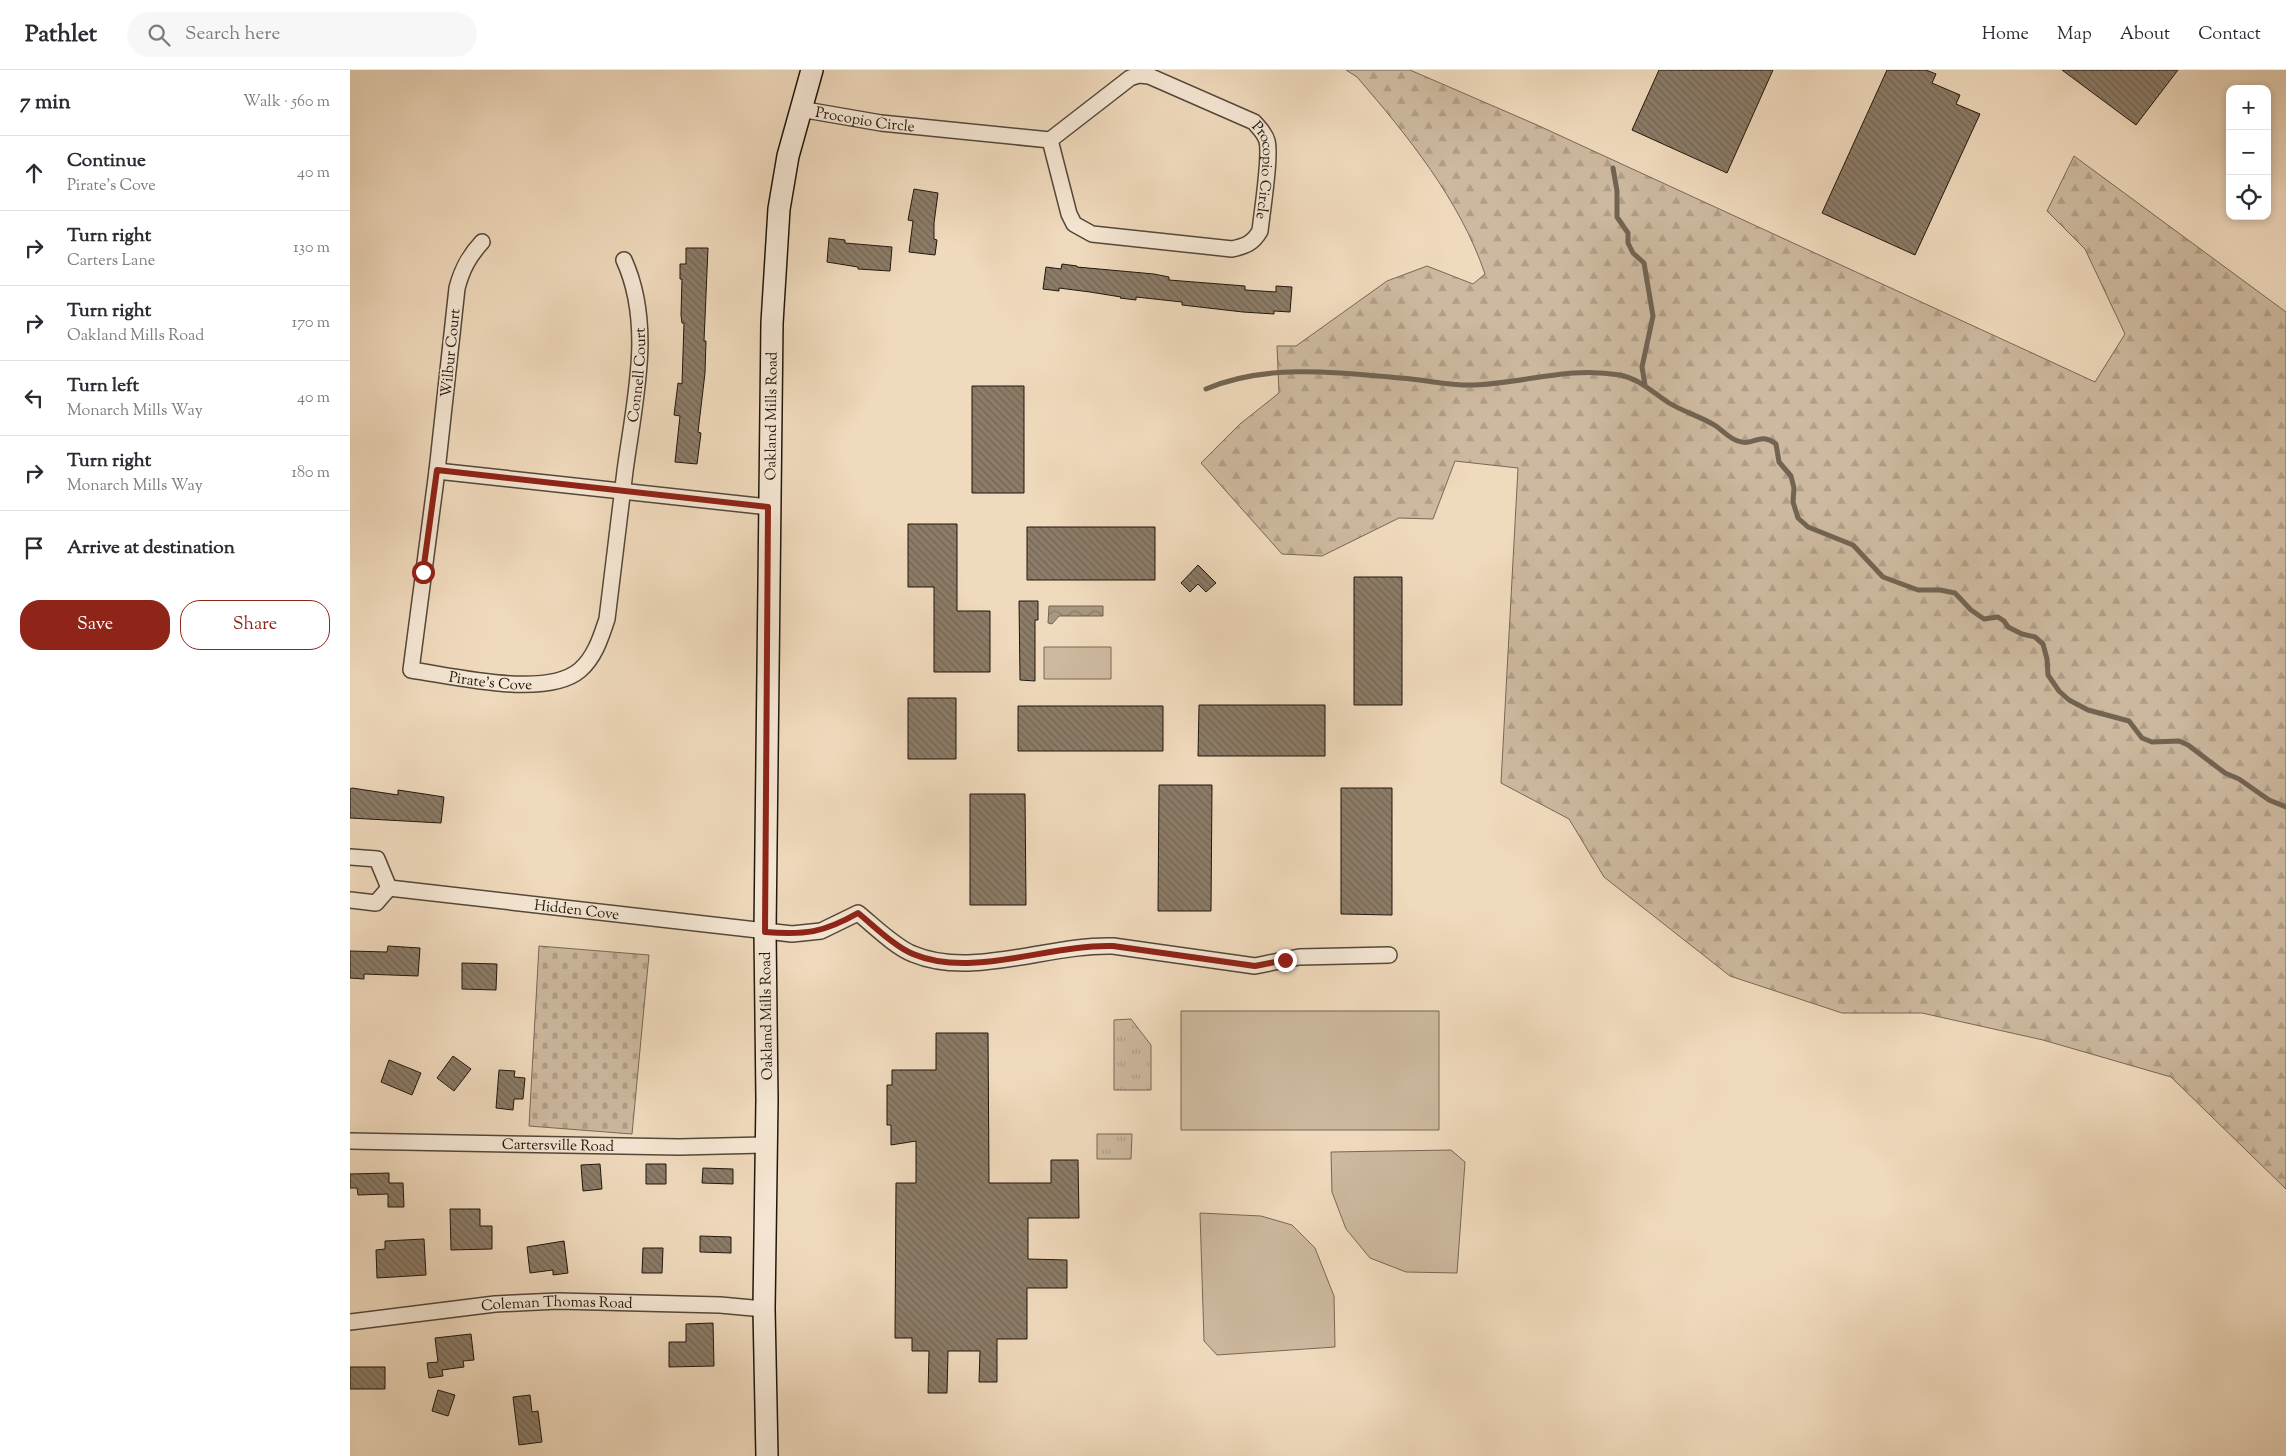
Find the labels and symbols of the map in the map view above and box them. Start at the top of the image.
street label: Procopio Circle [814,103,916,138]
street label: Procopio Circle [1246,117,1277,220]
street label: Wilbur Court [436,308,467,399]
street label: Connell Court [623,327,652,424]
street label: Oakland Mills Road [761,351,784,481]
route start [412,561,435,584]
street label: Pirate's Cove [447,667,532,696]
street label: Hidden Cove [533,896,620,926]
route end [1274,949,1297,972]
street label: Oakland Mills Road [756,951,779,1080]
street label: Cartersville Road [502,1135,615,1158]
street label: Coleman Thomas Road [480,1292,633,1318]

